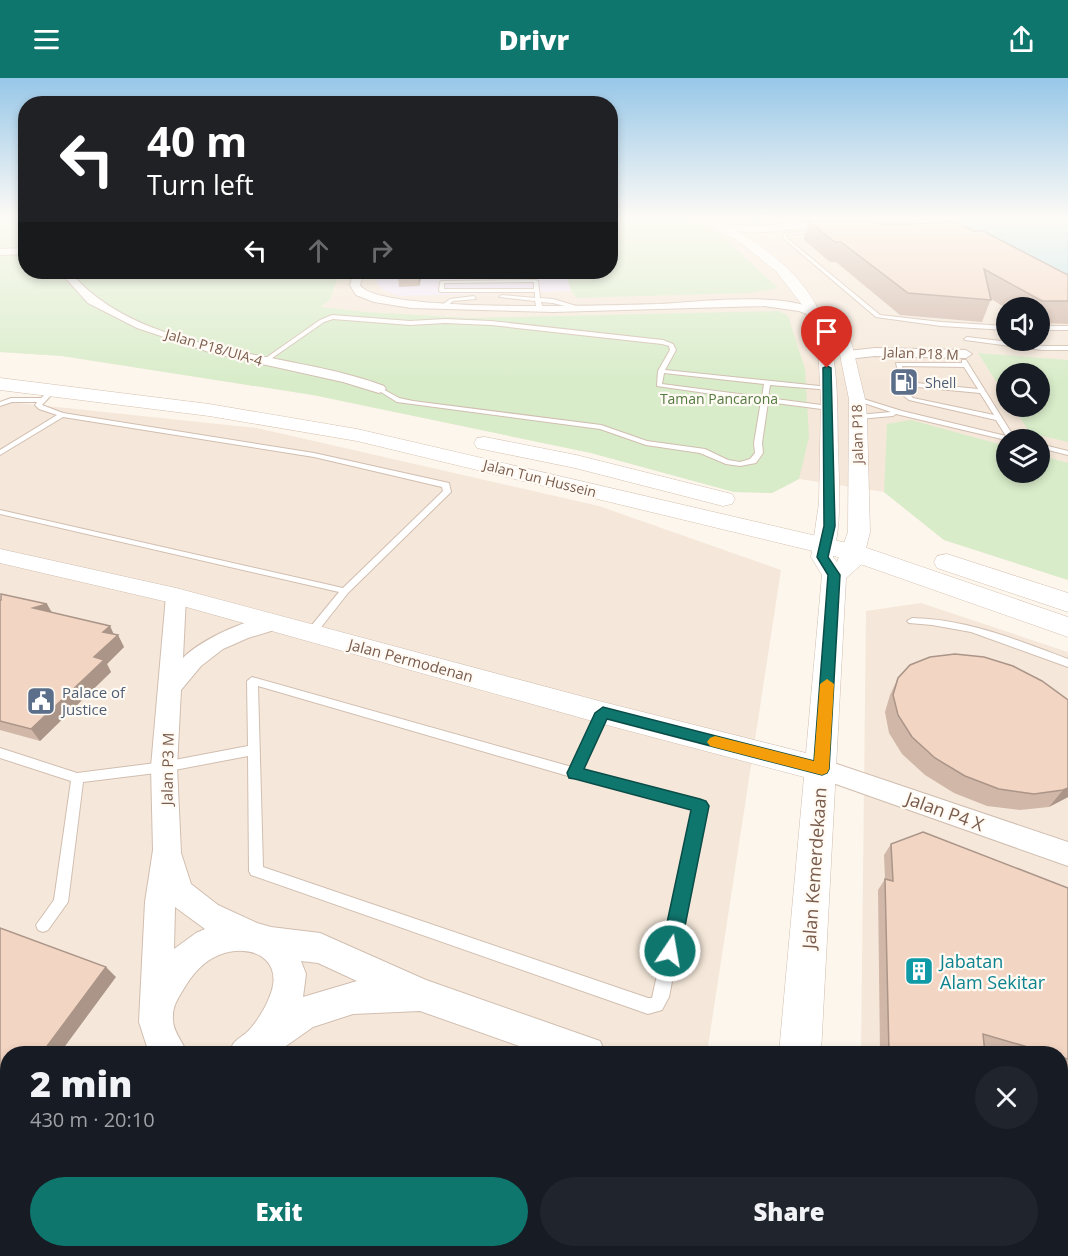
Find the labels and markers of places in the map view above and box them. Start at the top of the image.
pin [801,306,852,368]
fuel station icon: Shell [888,366,920,398]
place label: Shell [925,373,956,392]
place label: Palace of Justice [60,682,126,719]
public building icon: Palace of Justice [25,685,57,717]
place label: Jabatan Alam Sekitar [938,949,1046,994]
building icon: Jabatan Alam Sekitar [903,955,935,987]

